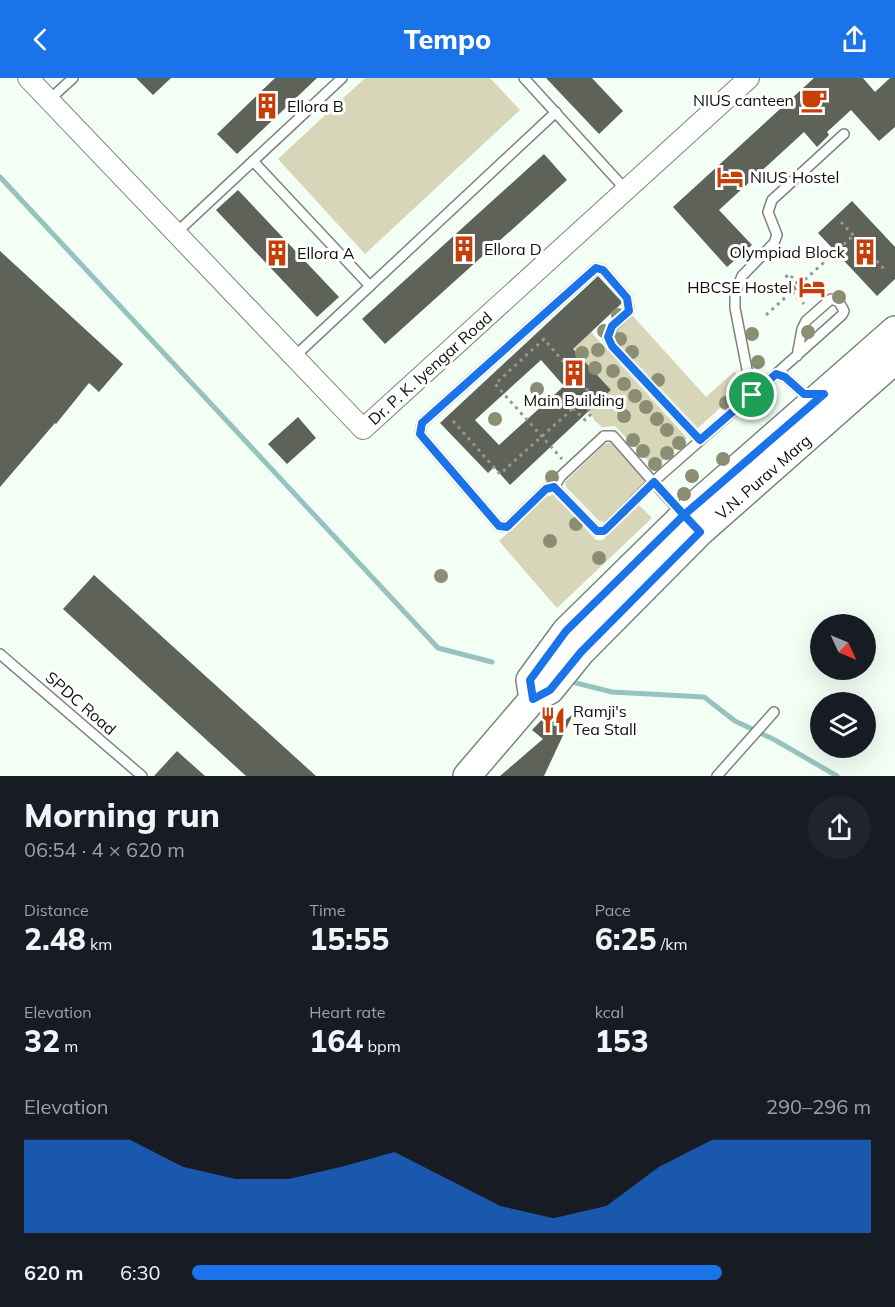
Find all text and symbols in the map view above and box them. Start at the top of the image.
text: Tempo [404,22,491,56]
icon: back [24,23,57,56]
icon: share [838,23,871,56]
cafe icon: NIUS canteen [799,85,829,115]
place label: NIUS canteen [693,90,794,110]
building icon: Ellora B [252,91,282,121]
place label: Ellora B [287,96,344,116]
hotel icon: NIUS Hostel [715,162,745,192]
place label: NIUS Hostel [750,167,839,187]
building icon: Ellora D [449,234,479,264]
building icon: Olympiad Block [850,237,880,267]
building icon: Ellora A [262,238,292,268]
place label: Ellora D [484,239,542,259]
place label: Olympiad Block [730,242,846,262]
place label: Ellora A [297,243,355,263]
hotel icon: HBCSE Hostel [797,272,827,302]
place label: HBCSE Hostel [687,277,792,297]
street label: Dr. P. K. Iyengar Road [364,307,496,429]
building icon: Main Building [559,358,589,388]
pin [726,369,777,420]
icon: arrive [735,378,768,411]
place label: Main Building [524,390,624,410]
street label: V.N. Purav Marg [711,430,815,524]
north arrow [810,614,876,680]
map controls [810,614,876,758]
street label: SPDC Road [42,667,120,739]
button: layers [810,692,876,758]
place label: Ramji's Tea Stall [573,701,637,739]
restaurant icon: Ramji's Tea Stall [538,705,568,735]
text: Morning run [24,794,220,835]
button: share [808,796,871,859]
text: 06:54 · 4 × 620 m [24,837,185,862]
text: Distance [24,900,89,920]
text: Time [309,900,346,920]
text: Pace [595,900,631,920]
text: 2.48 [24,920,86,958]
text: 15:55 [309,920,389,958]
text: 6:25 [595,920,656,958]
text: km [86,934,112,954]
text: /km [656,934,687,954]
text: Elevation [24,1002,92,1022]
text: Heart rate [309,1002,385,1022]
text: kcal [595,1002,624,1022]
text: 32 [24,1022,60,1060]
text: 164 [309,1022,363,1060]
text: 153 [595,1022,649,1060]
text: m [60,1036,78,1056]
text: bpm [363,1036,401,1056]
text: Elevation [24,1094,109,1119]
text: 290–296 m [766,1094,871,1119]
text: 620 m [24,1260,83,1285]
text: 6:30 [120,1260,161,1285]

